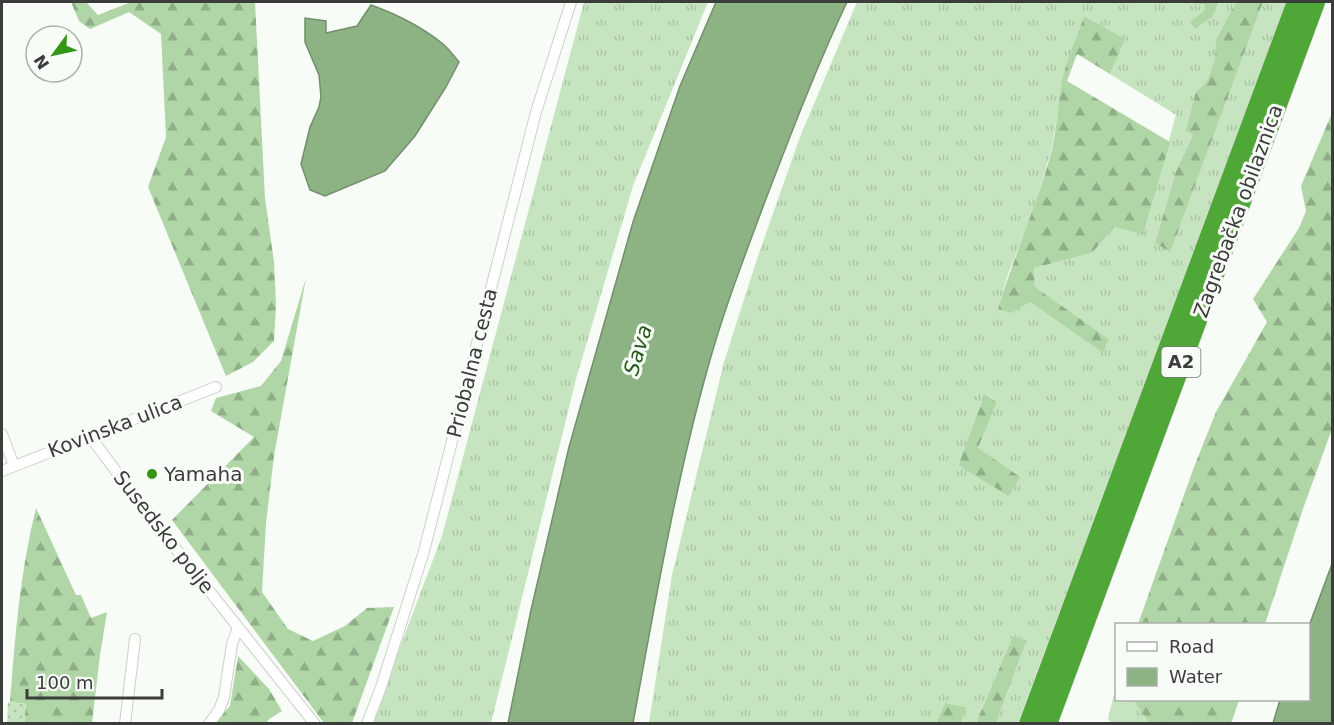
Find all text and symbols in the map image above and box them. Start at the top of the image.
north arrow [24,24,84,84]
text: N [30,51,53,73]
street label: Zagrebačka obilaznica [1188,101,1288,321]
street label: Priobalna cesta [442,286,502,440]
water label: Sava [619,322,657,378]
road number: A2 [1162,347,1200,377]
street label: Kovinska ulica [45,389,185,463]
place label: Yamaha [163,462,242,486]
street label: Susedsko polje [109,466,219,598]
marker: Yamaha [145,467,159,481]
legend [1115,623,1310,701]
text: Road [1169,636,1214,657]
scale bar [27,662,162,700]
text: Water [1169,666,1223,687]
text: 100 m [36,672,94,693]

